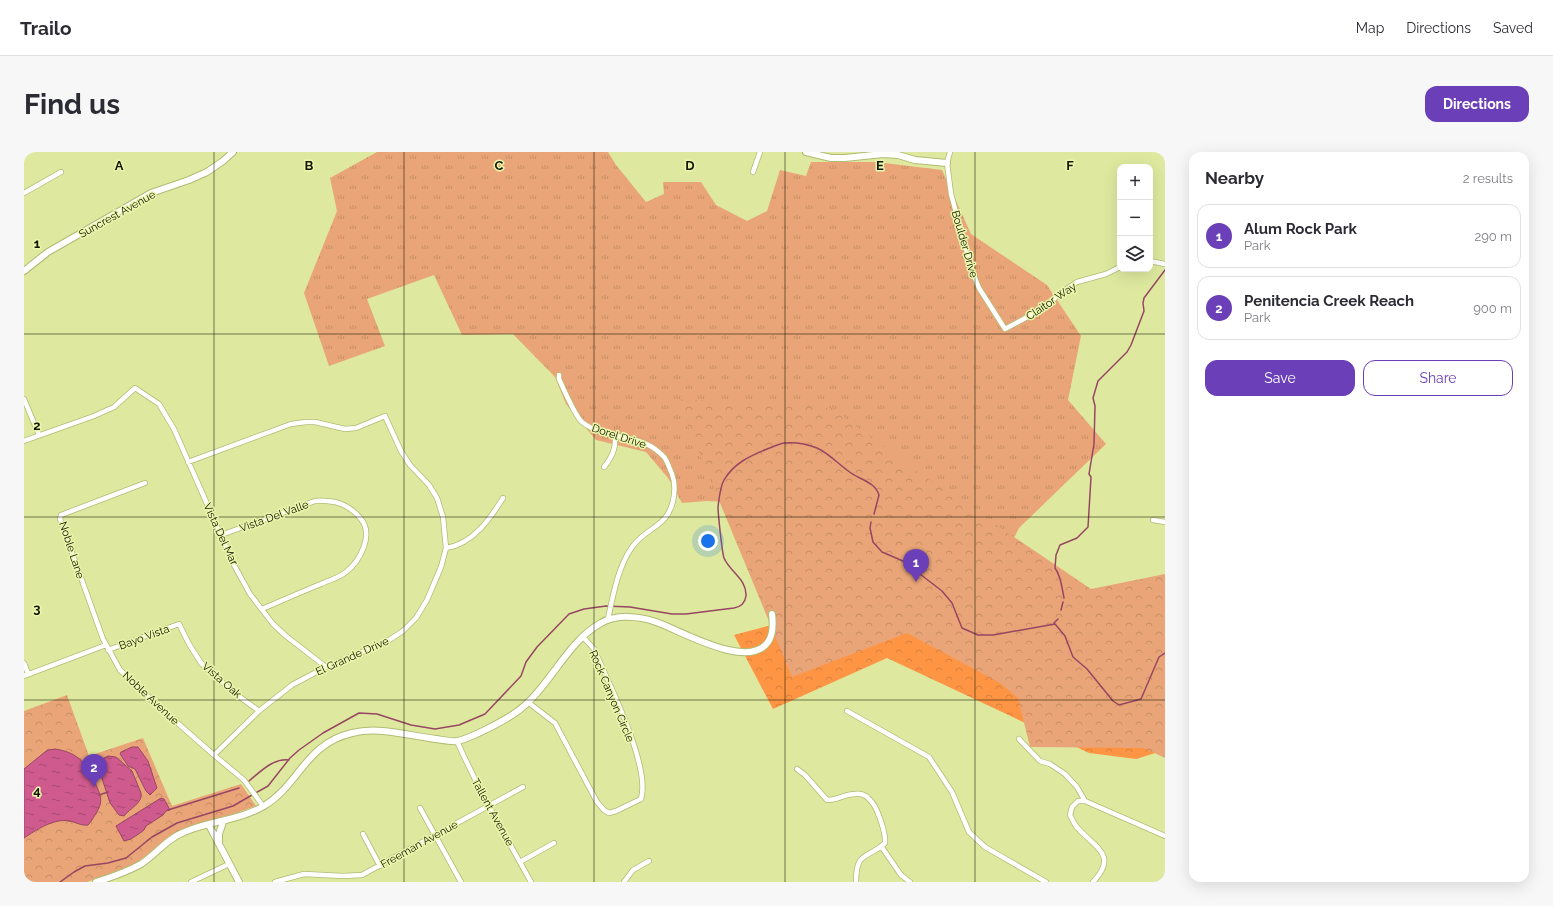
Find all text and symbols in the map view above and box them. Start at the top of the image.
text: Trailo [20,17,71,39]
text: Map [1356,20,1384,36]
text: Directions [1406,20,1471,36]
text: Saved [1493,20,1533,36]
button: Directions [1425,86,1529,122]
text: Find us [24,88,120,121]
text: A [115,158,124,173]
text: B [305,158,314,173]
text: C [495,158,504,173]
text: D [685,158,695,173]
text: E [876,158,884,173]
text: F [1066,158,1074,173]
map controls [1117,164,1153,272]
button: + [1117,164,1153,200]
text: Nearby [1205,168,1264,188]
text: 2 results [1463,171,1513,186]
street label: Suncrest Avenue [77,188,158,241]
button: − [1117,200,1153,236]
street label: Boulder Drive [949,209,980,280]
text: Alum Rock Park [1244,220,1357,238]
text: 1 [1216,229,1222,244]
text: 290 m [1474,229,1512,244]
text: 1 [34,236,41,251]
button: layers [1117,236,1153,272]
text: Park [1244,238,1271,253]
street label: Claitor Way [1024,280,1079,323]
text: Penitencia Creek Reach [1244,292,1414,310]
text: 2 [1215,301,1223,316]
text: 900 m [1473,301,1512,316]
text: Park [1244,310,1271,325]
button: Save [1205,360,1355,396]
button: Share [1363,360,1513,396]
text: 2 [33,418,41,433]
street label: Dorel Drive [590,422,648,452]
street label: Vista Del Valle [238,498,311,535]
street label: Vista Del Mar [201,501,241,567]
street label: Noble Lane [56,520,87,581]
your location [698,531,718,551]
pin: 1 [903,549,929,582]
text: 3 [33,601,41,616]
street label: Bayo Vista [117,622,171,653]
street label: El Grande Drive [314,634,391,678]
street label: Rock Canyon Circle [586,648,637,745]
street label: Vista Oak [199,660,244,701]
street label: Noble Avenue [120,669,182,728]
pin: 2 [81,754,107,787]
street label: Tallent Avenue [469,776,517,849]
text: 4 [33,783,41,798]
street label: Freeman Avenue [378,818,461,871]

